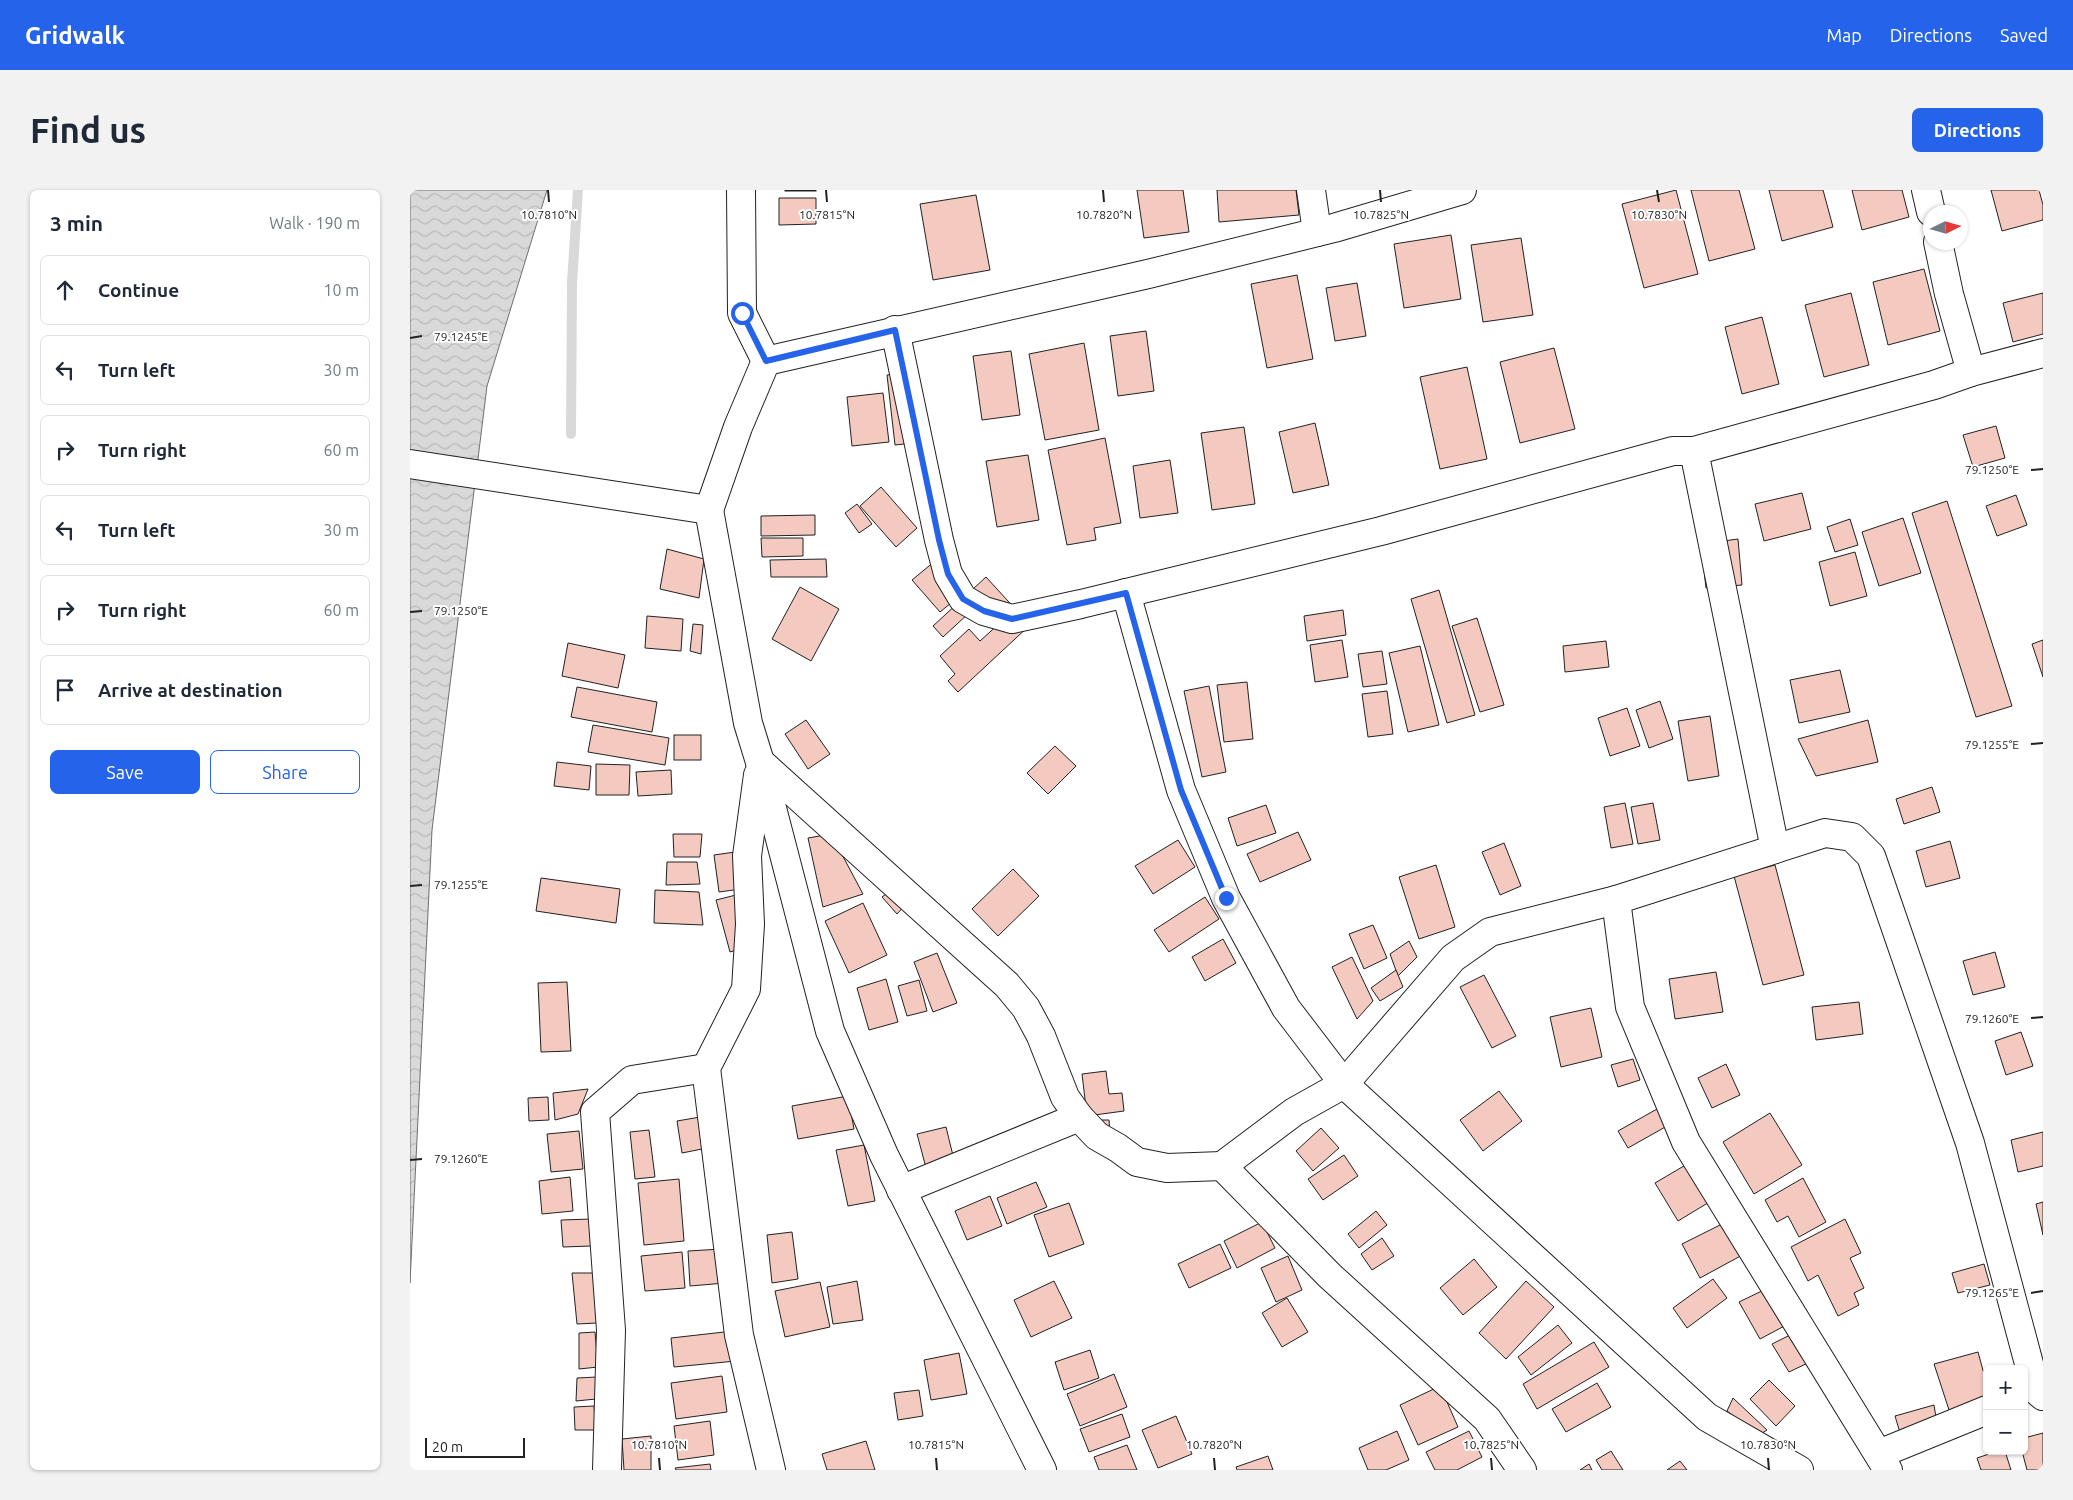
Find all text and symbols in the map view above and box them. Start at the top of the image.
text: Gridwalk [25,22,125,49]
text: Map [1826,25,1862,45]
text: Directions [1890,25,1972,45]
text: Saved [2000,25,2048,45]
button: Directions [1912,108,2043,152]
text: Find us [30,110,146,150]
north arrow [1923,205,1968,250]
text: 10.7810°N [521,208,577,221]
text: 10.7815°N [799,208,855,221]
text: 10.7820°N [1076,208,1132,221]
text: 10.7825°N [1353,208,1409,221]
text: 10.7830°N [1631,208,1687,221]
text: 3 min [50,211,103,235]
text: Walk · 190 m [269,214,360,232]
icon: ahead [51,276,79,304]
text: Continue [98,279,179,301]
text: 10 m [323,281,359,299]
route start [731,302,754,325]
text: 79.1245°E [434,330,488,343]
icon: left [51,356,79,384]
text: Turn left [98,359,176,381]
text: 30 m [323,361,359,379]
icon: right [51,436,79,464]
text: Turn right [98,439,186,461]
text: 60 m [323,441,359,459]
text: 79.1250°E [1965,463,2019,476]
icon: left [51,516,79,544]
text: Turn left [98,519,176,541]
text: 30 m [323,521,359,539]
icon: right [51,596,79,624]
text: Turn right [98,599,186,621]
text: 60 m [323,601,359,619]
text: 79.1250°E [434,604,488,617]
icon: arrive [51,676,79,704]
text: Arrive at destination [98,679,283,701]
text: 79.1255°E [1965,738,2019,751]
button: Save [50,750,200,794]
button: Share [210,750,360,794]
text: 79.1255°E [434,878,488,891]
route end [1215,887,1238,910]
text: 79.1260°E [1965,1012,2019,1025]
text: 79.1260°E [434,1152,488,1165]
text: 79.1265°E [1965,1286,2019,1299]
map controls [1983,1365,2028,1455]
button: + [1983,1365,2028,1410]
button: − [1983,1410,2028,1455]
scale bar [425,1435,525,1458]
text: 10.7810°N [631,1438,687,1451]
text: 10.7815°N [908,1438,964,1451]
text: 10.7820°N [1186,1438,1242,1451]
text: 10.7825°N [1463,1438,1519,1451]
text: 10.7830°N [1740,1438,1796,1451]
text: 20 m [432,1439,463,1455]

